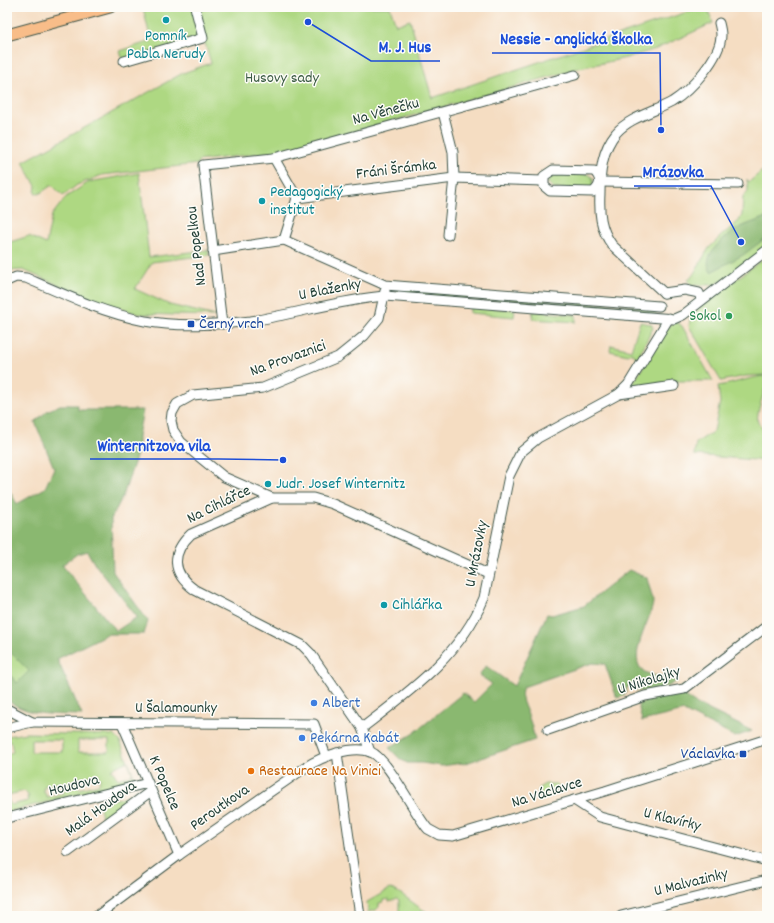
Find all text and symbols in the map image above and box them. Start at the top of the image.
marker: Pomník Pabla Nerudy [161,15,171,25]
callout: Nessie - anglická školka [492,24,660,53]
place label: Pomník Pabla Nerudy [127,25,206,66]
text: Nessie - anglická školka [500,29,653,53]
callout: M. J. Hus [371,32,440,61]
text: M. J. Hus [379,37,431,61]
park label: Husovy sady [245,67,320,90]
street label: Na Věnečku [350,92,422,132]
street label: Fráni Šrámka [355,154,438,186]
callout: Mrázovka [634,157,711,186]
text: Mrázovka [643,162,704,186]
place label: Pedagogický institut [270,181,343,222]
marker: Pedagogický institut [257,196,267,206]
street label: Nad Popelkou [181,205,213,287]
street label: U Blaženky [297,273,364,307]
place label: Sokol [689,305,721,328]
marker: Sokol [724,311,734,321]
place label: Černý vrch [199,313,264,336]
marker: Černý vrch [186,319,196,329]
street label: Na Provaznici [247,335,329,383]
callout: Winternitzova vila [90,430,219,459]
text: Winternitzova vila [97,436,212,460]
place label: Judr. Josef Winternitz [276,473,405,496]
marker: Judr. Josef Winternitz [263,479,273,489]
street label: Na Cihlářce [183,480,255,530]
street label: U Mrázovky [459,518,495,589]
place label: Cihlářka [392,594,442,617]
marker: Cihlářka [379,600,389,610]
street label: U Nikolajky [615,660,684,701]
place label: Albert [322,692,360,715]
street label: U Šalamounky [135,697,218,720]
marker: Albert [309,698,319,708]
place label: Pekárna Kabát [310,727,399,750]
marker: Pekárna Kabát [297,733,307,743]
place label: Václavka [681,743,735,766]
marker: Václavka [738,749,748,759]
street label: K Popelce [142,752,186,814]
place label: Restaurace Na Vinici [259,760,381,783]
marker: Restaurace Na Vinici [246,766,256,776]
street label: Houdova [46,769,102,803]
street label: Na Václavce [509,771,585,815]
street label: Malá Houdova [61,775,142,843]
street label: Peroutkova [186,779,255,837]
street label: U Klavírky [641,802,704,838]
street label: U Malvazinky [651,863,731,903]

